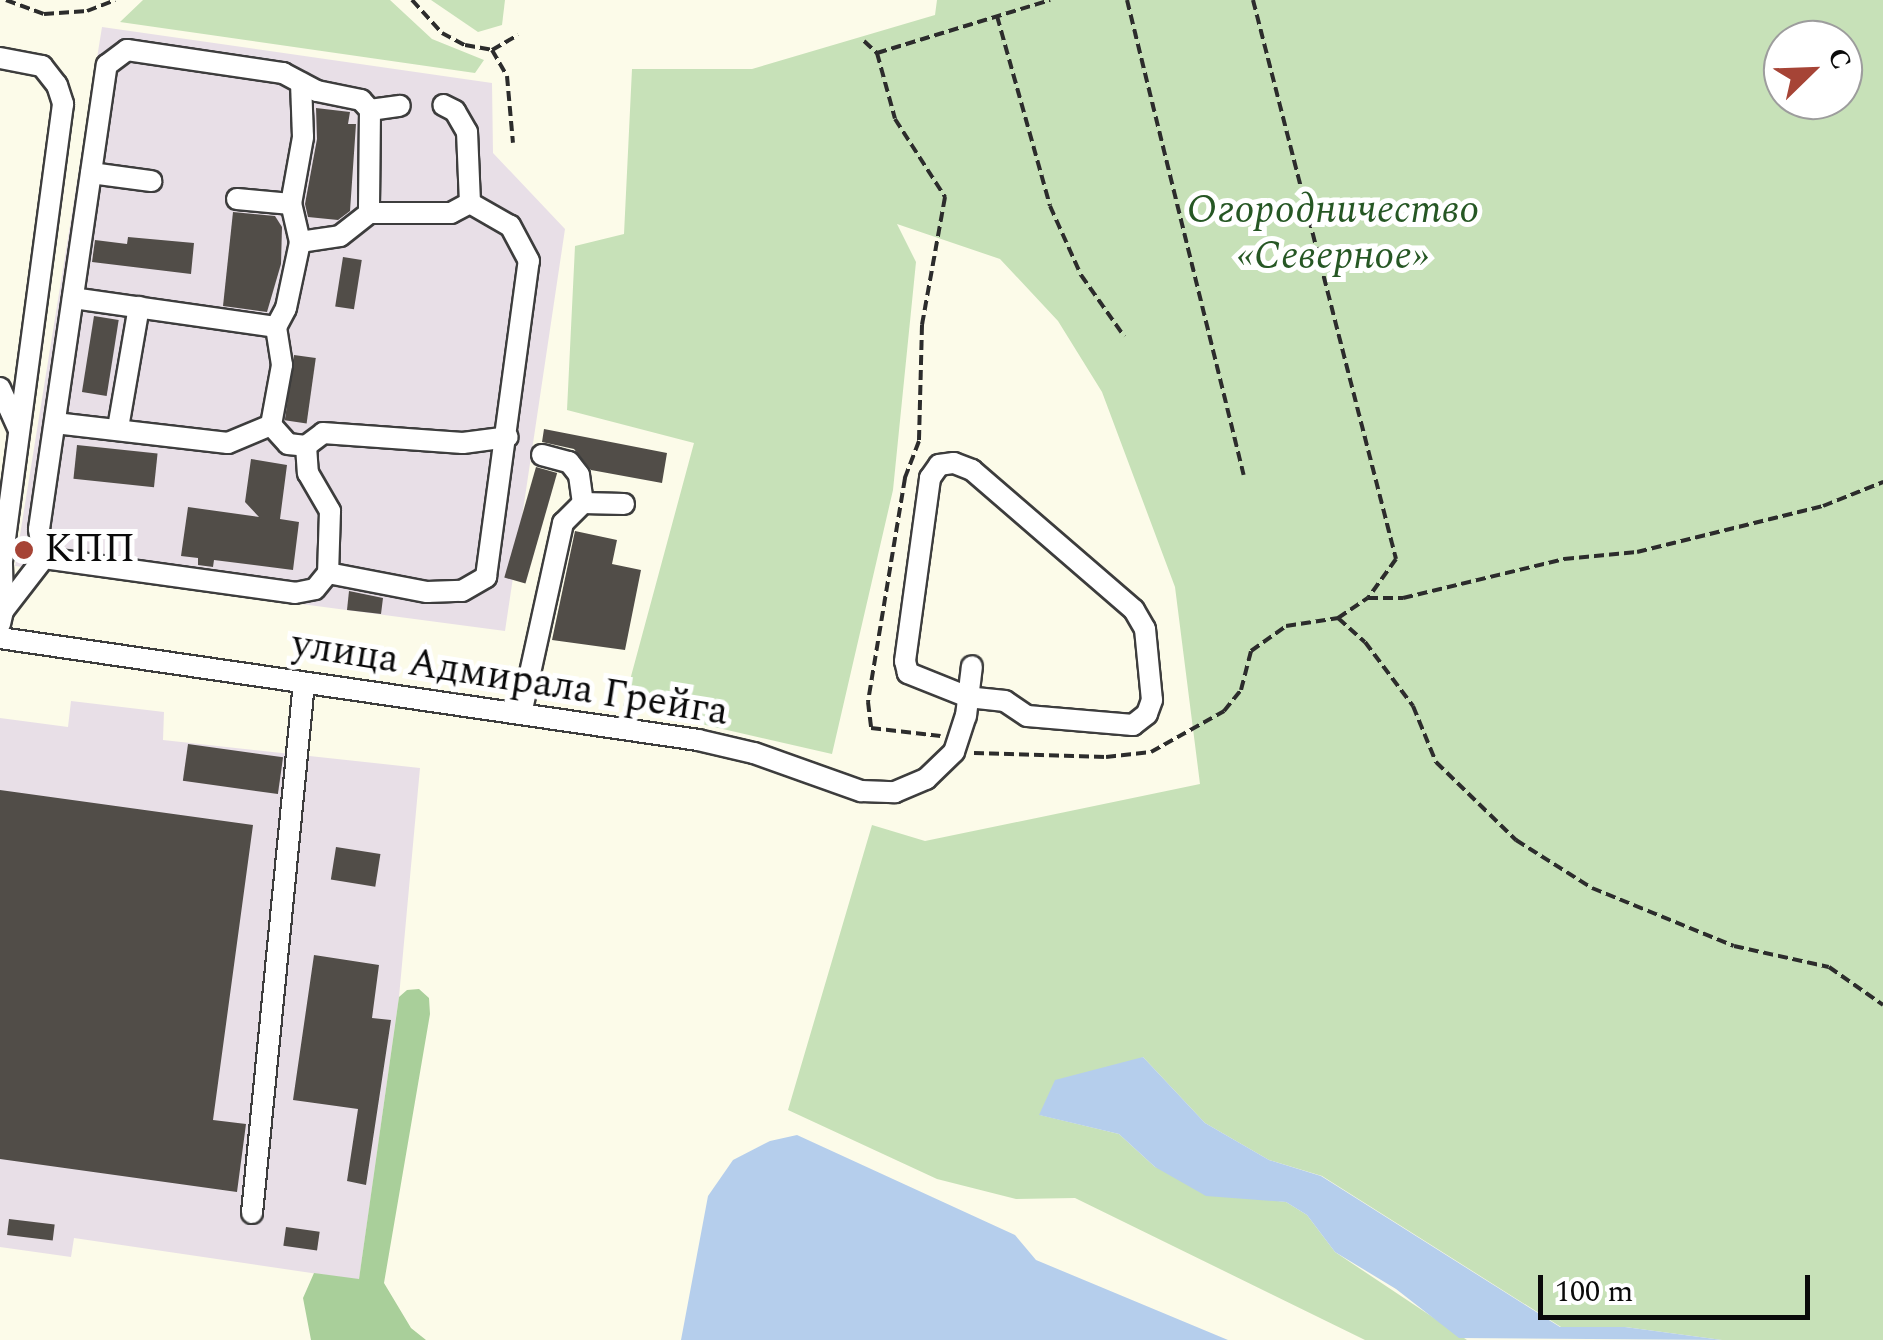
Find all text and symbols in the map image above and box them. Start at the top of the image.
north arrow [1763,20,1863,120]
text: С [1816,41,1863,76]
park label: Огородничество «Северное» [1187,187,1479,281]
place label: КПП [44,526,135,574]
marker: КПП [13,539,35,561]
street label: улица Адмирала Грейга [288,621,732,737]
scale bar [1543,1255,1816,1317]
text: 100 m [1555,1269,1633,1315]

